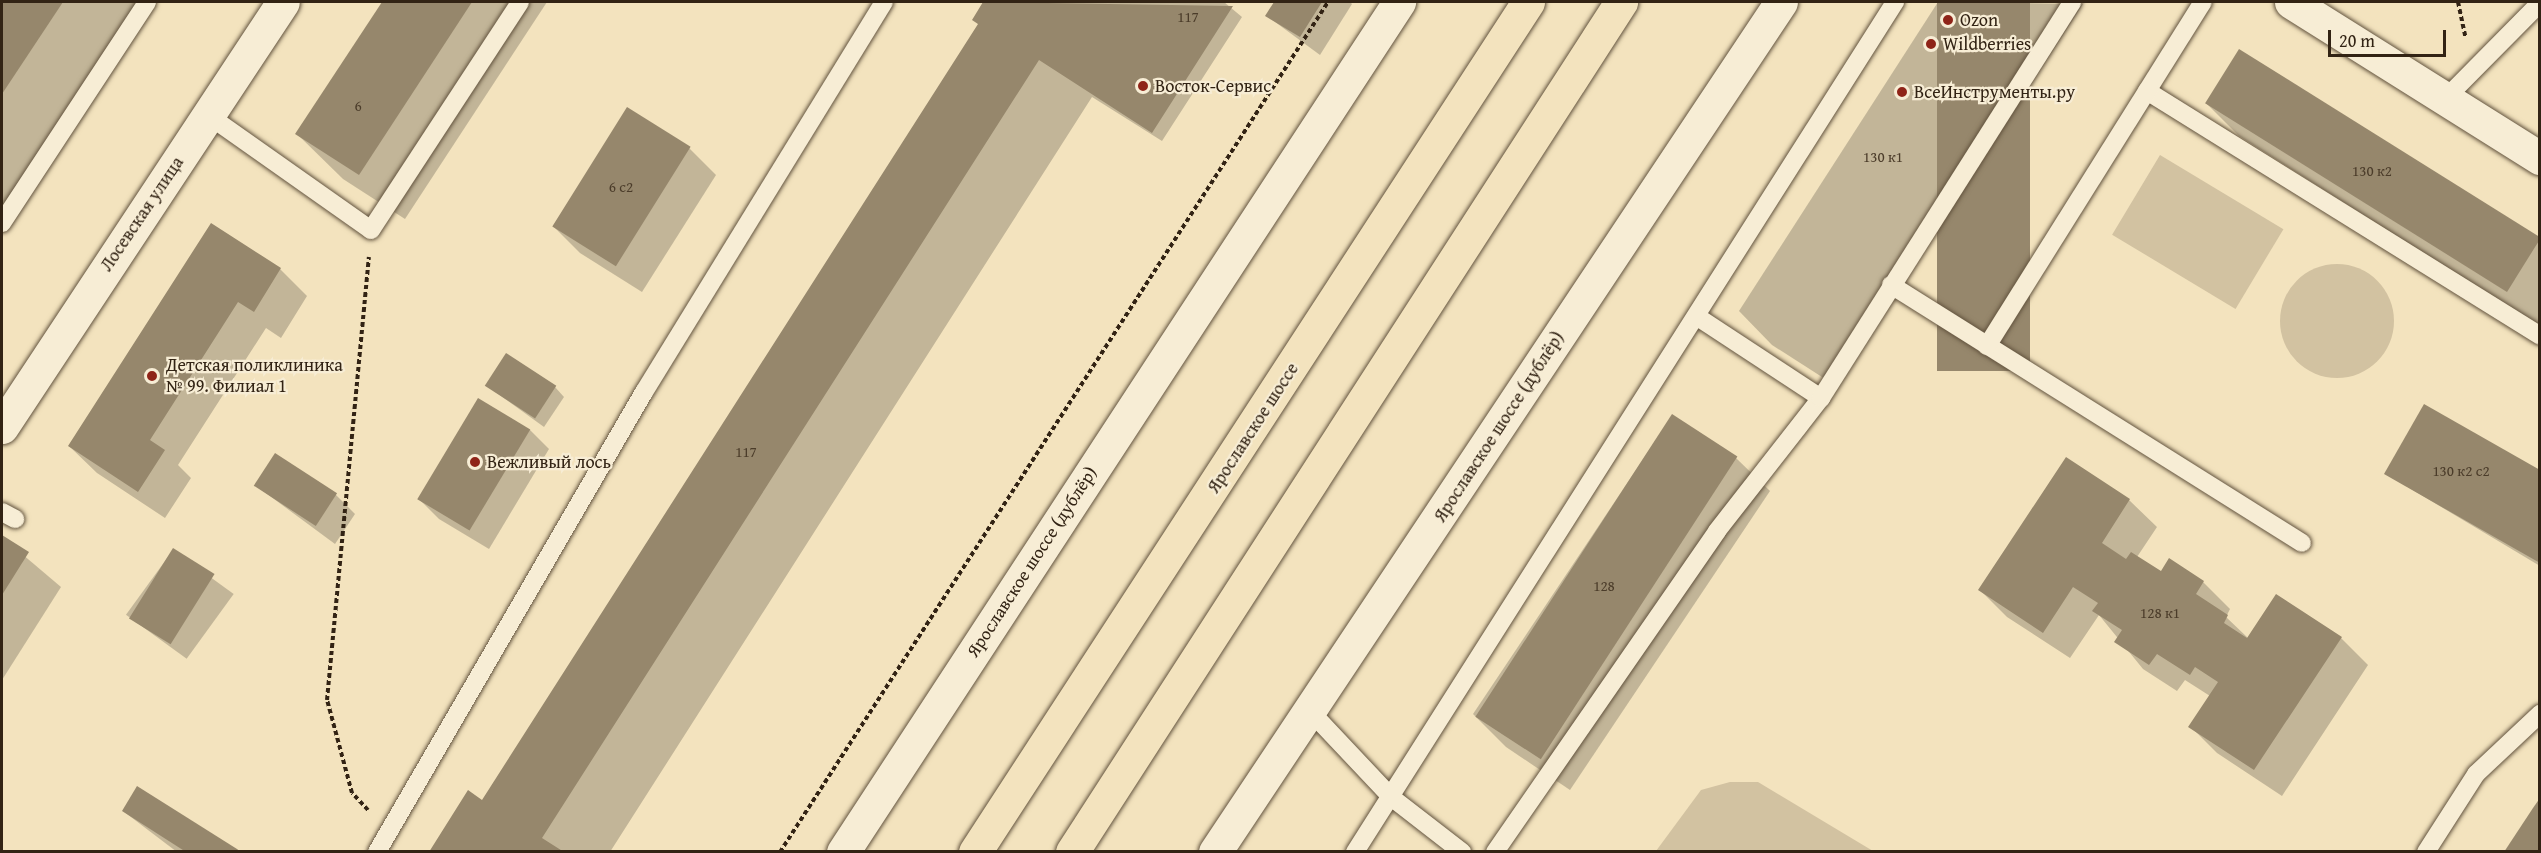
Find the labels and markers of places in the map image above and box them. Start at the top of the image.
place label: Ozon [1960,9,1998,31]
marker: Ozon [1941,13,1955,27]
place label: Wildberries [1943,33,2031,55]
marker: Wildberries [1924,37,1938,51]
place label: Восток-Сервис [1155,75,1271,97]
marker: Восток-Сервис [1136,79,1150,93]
place label: ВсеИнструменты.ру [1914,81,2075,103]
marker: ВсеИнструменты.ру [1895,85,1909,99]
place label: Детская поликлиника № 99. Филиал 1 [166,355,343,398]
marker: Детская поликлиника № 99. Филиал 1 [143,367,161,385]
place label: Вежливый лось [487,451,611,473]
marker: Вежливый лось [468,455,482,469]

